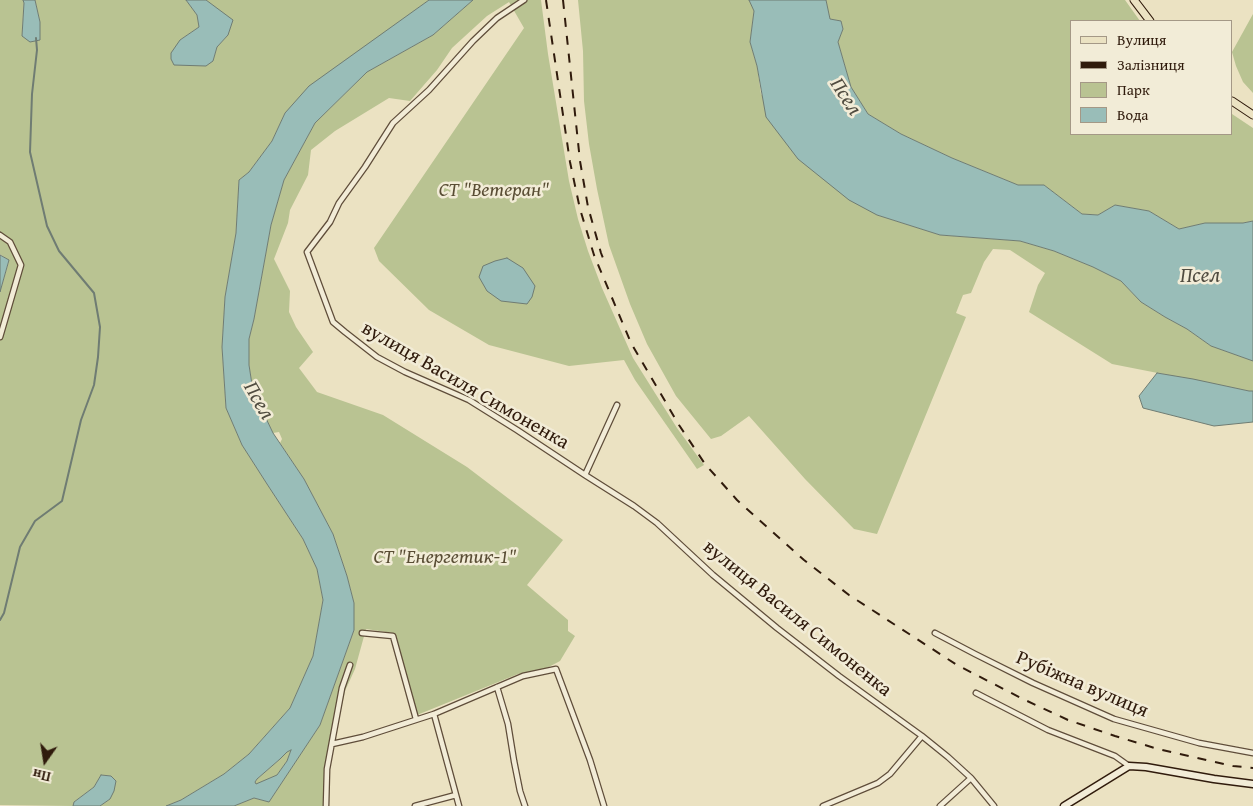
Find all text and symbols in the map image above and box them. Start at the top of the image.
legend [1070,20,1233,135]
text: Вулиця [1117,29,1166,50]
text: Залізниця [1117,54,1185,75]
water label: Псел [824,73,866,121]
text: Парк [1117,79,1150,100]
text: Вода [1117,104,1148,125]
park label: СТ "Ветеран" [439,179,549,203]
water label: Псел [1180,264,1220,290]
street label: вулиця Василя Симоненка [357,317,573,455]
water label: Псел [237,377,279,425]
street label: вулиця Василя Симоненка [698,535,896,703]
park label: СТ "Енергетик-1" [374,546,516,570]
street label: Рубіжна вулиця [1012,646,1152,724]
north arrow [20,736,70,786]
text: Пн [31,764,53,787]

